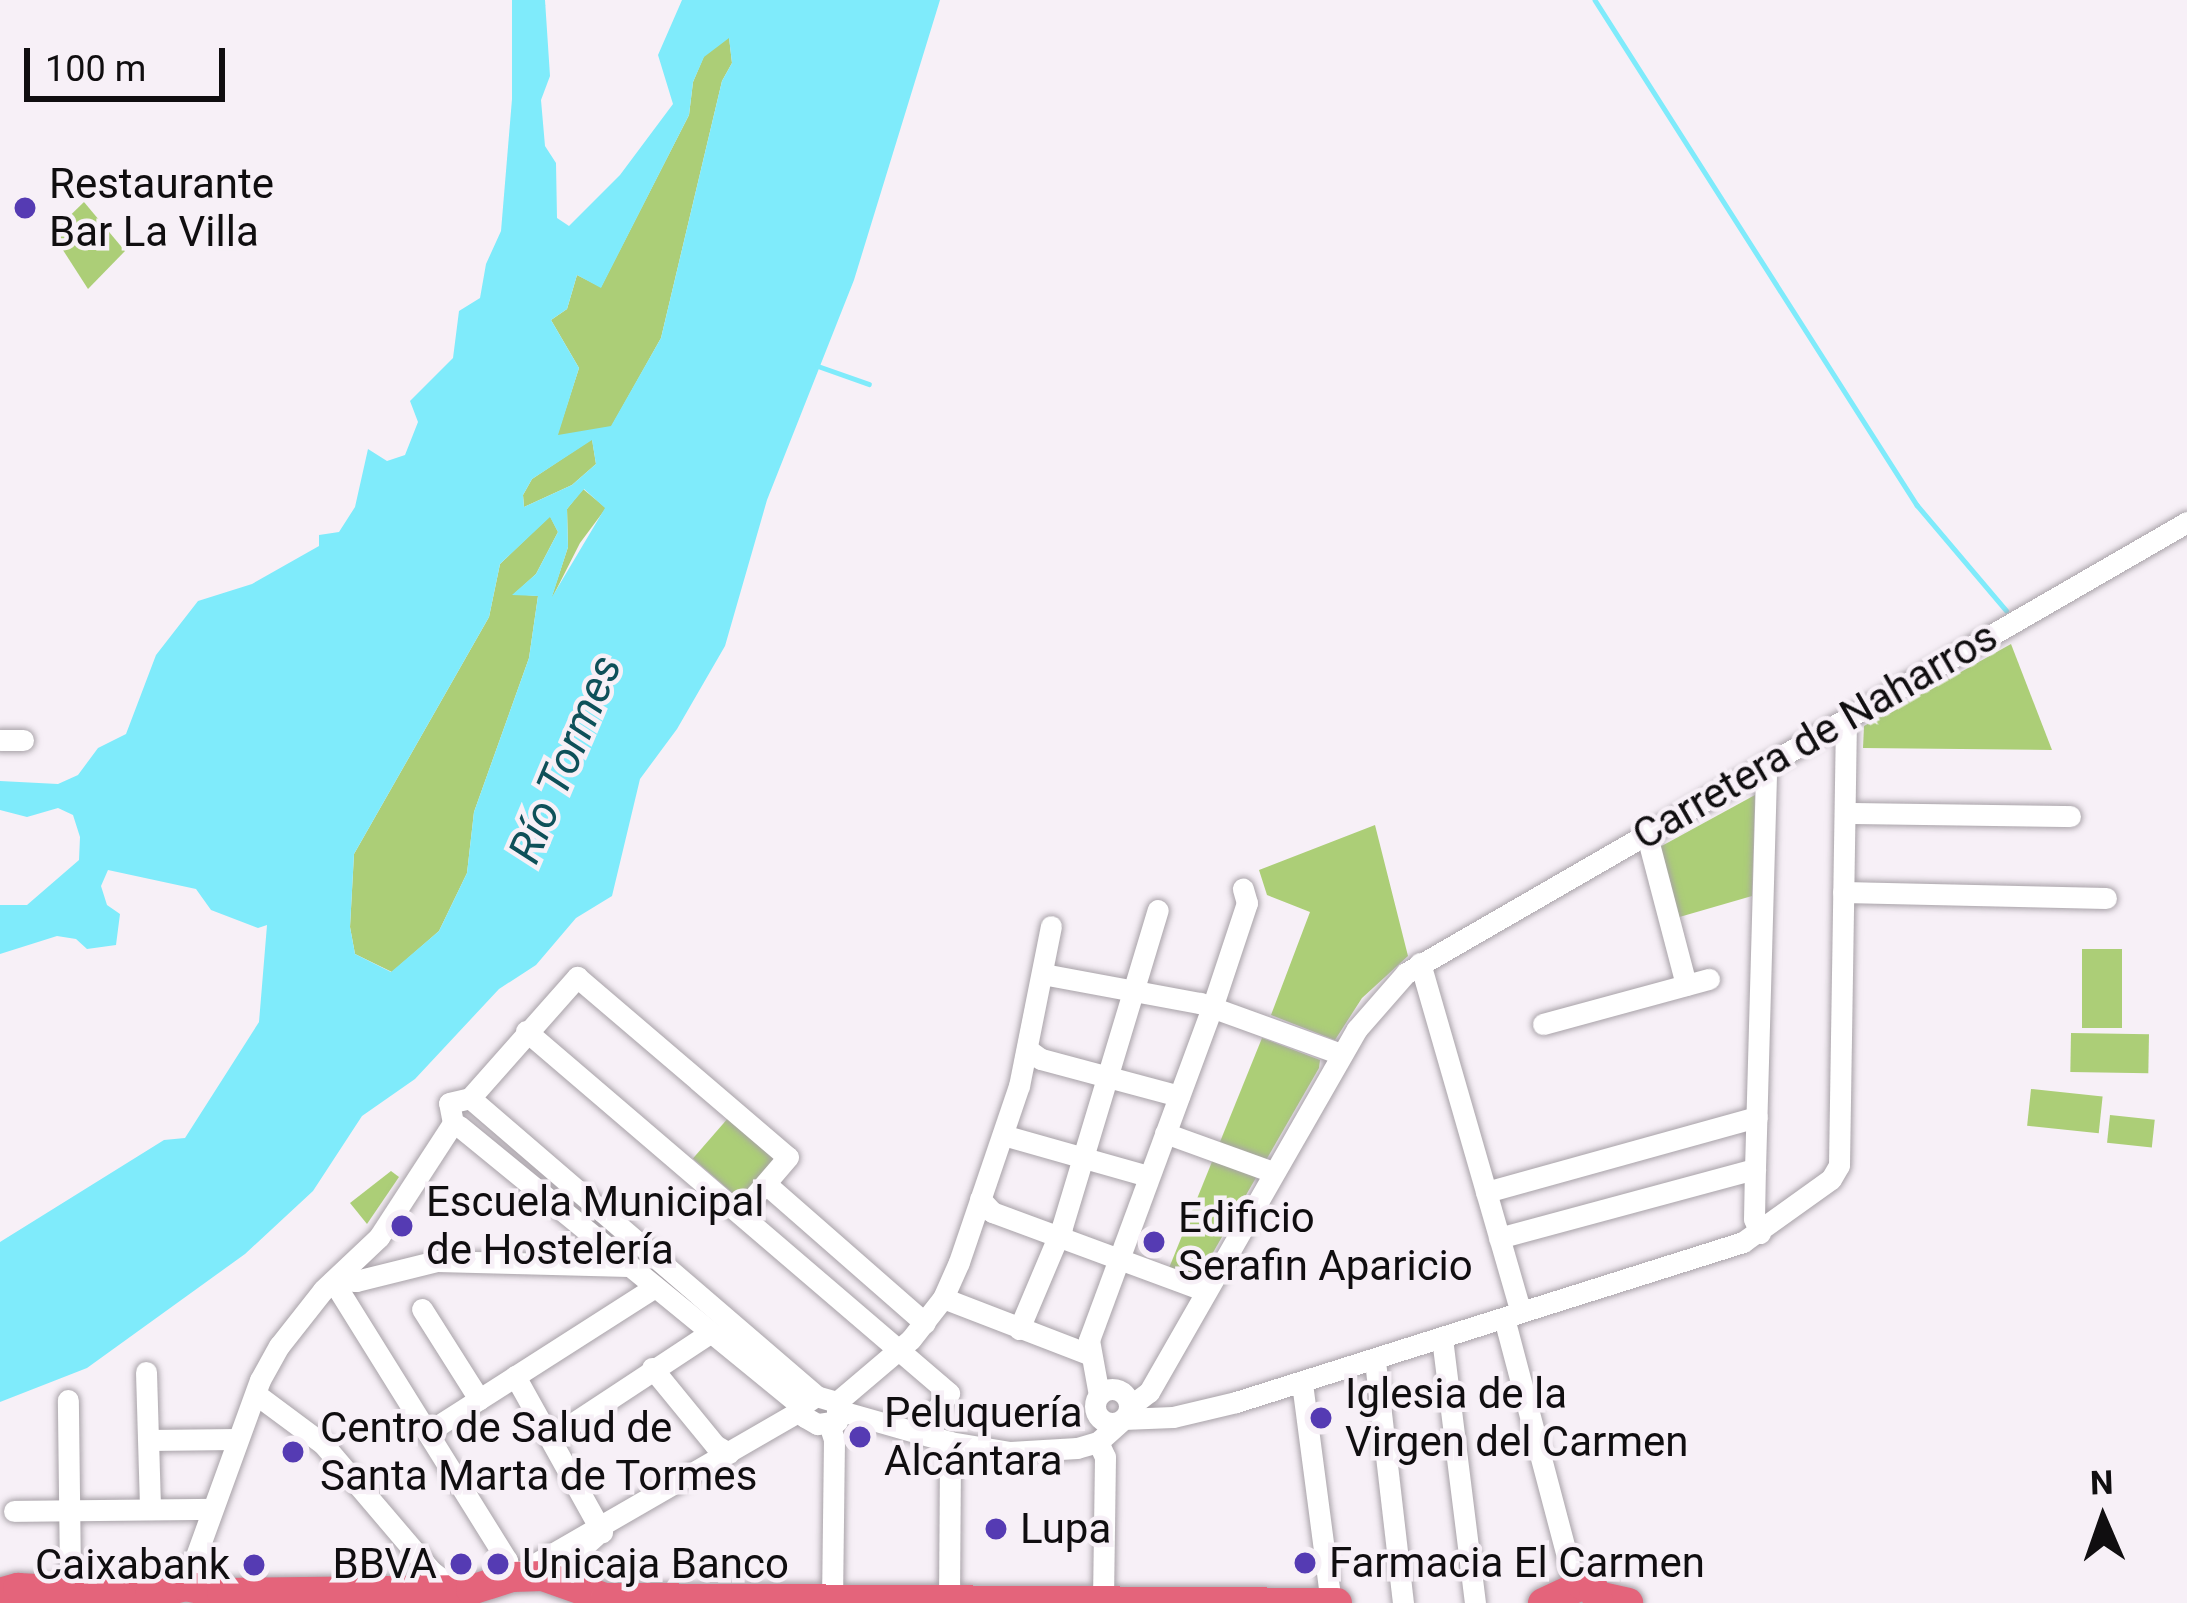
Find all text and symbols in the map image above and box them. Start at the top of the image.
scale bar [30,24,231,98]
text: 100 m [45,48,146,90]
place label: Restaurante Bar La Villa [49,159,274,258]
marker: Restaurante Bar La Villa [12,195,38,221]
street label: Carretera de Naharros [1624,611,2006,861]
water label: Río Tormes [497,647,633,871]
place label: Escuela Municipal de Hostelería [426,1177,765,1276]
place label: Edificio Serafin Aparicio [1178,1193,1473,1292]
marker: Escuela Municipal de Hostelería [389,1213,415,1239]
marker: Edificio Serafin Aparicio [1141,1229,1167,1255]
place label: Iglesia de la Virgen del Carmen [1345,1369,1689,1468]
place label: Peluquería Alcántara [884,1388,1083,1486]
place label: Centro de Salud de Santa Marta de Tormes [320,1403,758,1502]
marker: Iglesia de la Virgen del Carmen [1308,1405,1334,1431]
marker: Peluquería Alcántara [847,1424,873,1450]
marker: Centro de Salud de Santa Marta de Tormes [277,1436,309,1468]
north arrow [2043,1459,2163,1579]
text: N [2089,1463,2114,1502]
place label: Lupa [1020,1504,1111,1554]
marker: Lupa [983,1516,1009,1542]
place label: Farmacia El Carmen [1329,1538,1705,1588]
place label: BBVA [333,1539,437,1589]
place label: Unicaja Banco [522,1539,789,1589]
place label: Caixabank [35,1540,230,1590]
marker: Farmacia El Carmen [1292,1550,1318,1576]
marker: BBVA [448,1551,474,1577]
marker: Unicaja Banco [485,1551,511,1577]
marker: Caixabank [241,1552,267,1578]

